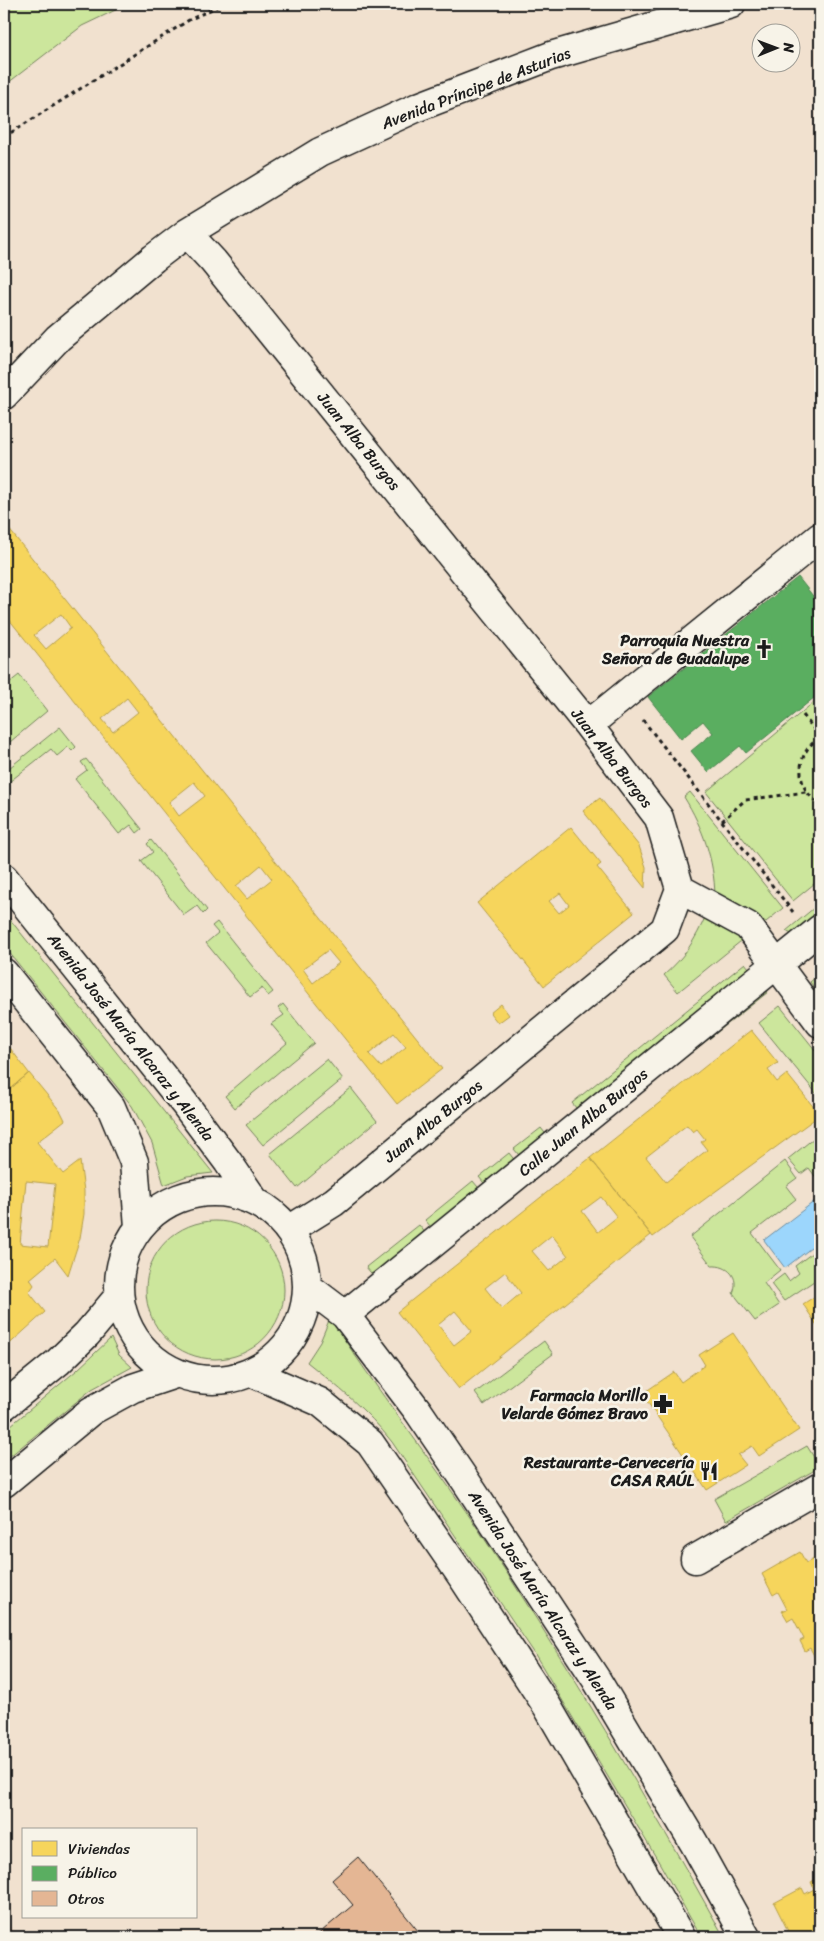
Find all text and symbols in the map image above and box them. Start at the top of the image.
north arrow [752,22,802,72]
street label: Avenida Príncipe de Asturias [376,38,575,138]
text: N [776,42,801,53]
street label: Juan Alba Burgos [309,384,409,497]
place label: Parroquia Nuestra Señora de Guadalupe [601,626,750,673]
church icon: Parroquia Nuestra Señora de Guadalupe [753,638,775,660]
street label: Juan Alba Burgos [563,701,661,815]
street label: Avenida José María Alcaraz y Alenda [39,925,223,1148]
street label: Calle Juan Alba Burgos [511,1060,655,1184]
street label: Juan Alba Burgos [376,1071,489,1171]
place label: Farmacia Morillo Velarde Gómez Bravo [502,1381,649,1428]
pharmacy icon: Farmacia Morillo Velarde Gómez Bravo [652,1393,674,1415]
place label: Restaurante-Cervecería CASA RAÚL [523,1448,695,1495]
restaurant icon: Restaurante-Cervecería CASA RAÚL [698,1460,720,1482]
street label: Avenida José María Alcaraz y Alenda [460,1483,626,1717]
legend [22,1828,198,1918]
text: Viviendas [68,1836,130,1862]
text: Público [68,1860,117,1886]
text: Otros [68,1886,105,1912]

